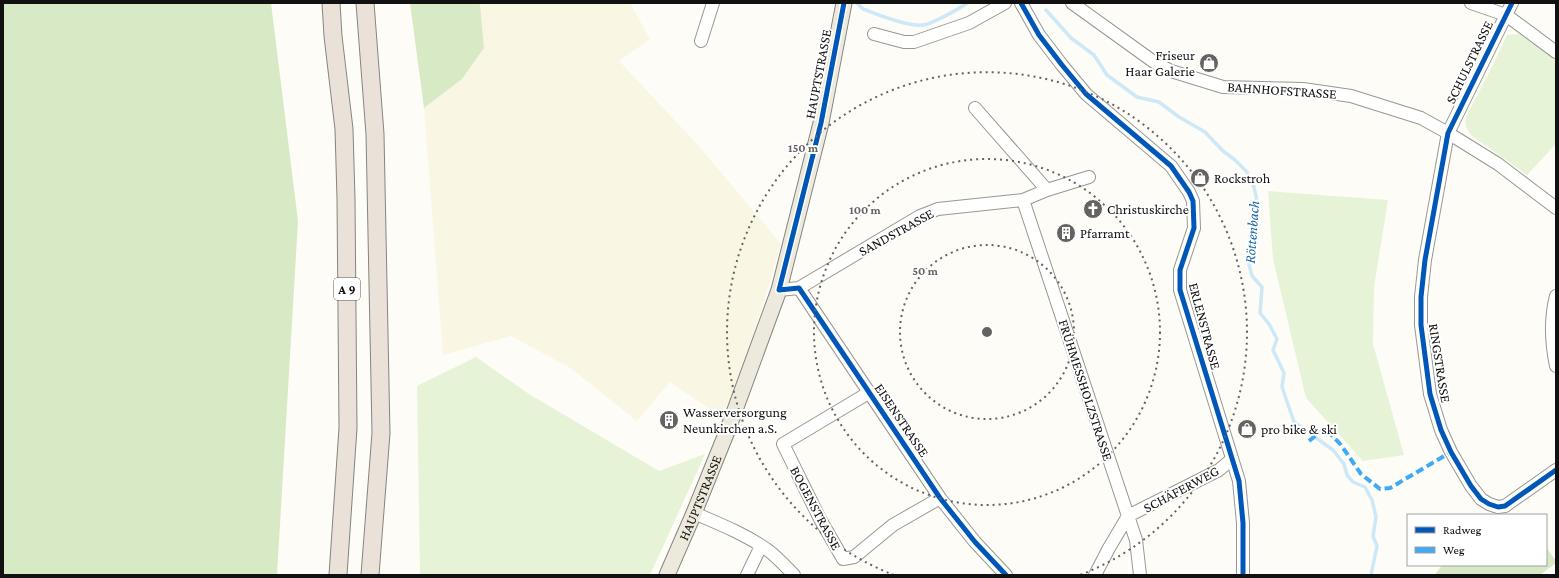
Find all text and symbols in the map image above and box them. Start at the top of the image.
street label: SCHULSTRASSE [1442,18,1496,106]
street label: HAUPTSTRASSE [801,28,835,120]
place label: Friseur Haar Galerie [1125,47,1195,79]
shop icon: Friseur Haar Galerie [1198,52,1220,74]
street label: BAHNHOFSTRASSE [1227,78,1338,102]
text: 150 m [788,141,819,155]
shop icon: Rockstroh [1189,167,1211,189]
place label: Rockstroh [1214,170,1271,186]
church icon: Christuskirche [1082,198,1104,220]
water label: Röttenbach [1242,200,1262,264]
place label: Christuskirche [1107,201,1189,217]
text: 100 m [849,203,882,217]
street label: SANDSTRASSE [856,205,937,259]
building icon: Pfarramt [1055,222,1077,244]
place label: Pfarramt [1080,225,1130,241]
text: 50 m [912,264,939,278]
road number: A 9 [334,278,360,300]
street label: ERLENSTRASSE [1186,281,1224,372]
street label: FRÜHMESSHOLZSTRASSE [1056,317,1117,463]
street label: RINGSTRASSE [1426,322,1454,404]
centre of rings [980,325,994,339]
street label: EISENSTRASSE [872,380,933,460]
place label: Wasserversorgung Neunkirchen a.S. [683,404,787,436]
building icon: Wasserversorgung Neunkirchen a.S. [658,409,680,431]
shop icon: pro bike & ski [1236,418,1258,440]
place label: pro bike & ski [1261,421,1337,437]
street label: HAUPTSTRASSE [675,452,725,543]
street label: SCHÄFERWEG [1141,462,1222,516]
street label: BOGENSTRASSE [787,463,845,553]
legend [1407,514,1547,566]
text: Radweg [1443,523,1481,537]
text: Weg [1443,543,1465,557]

